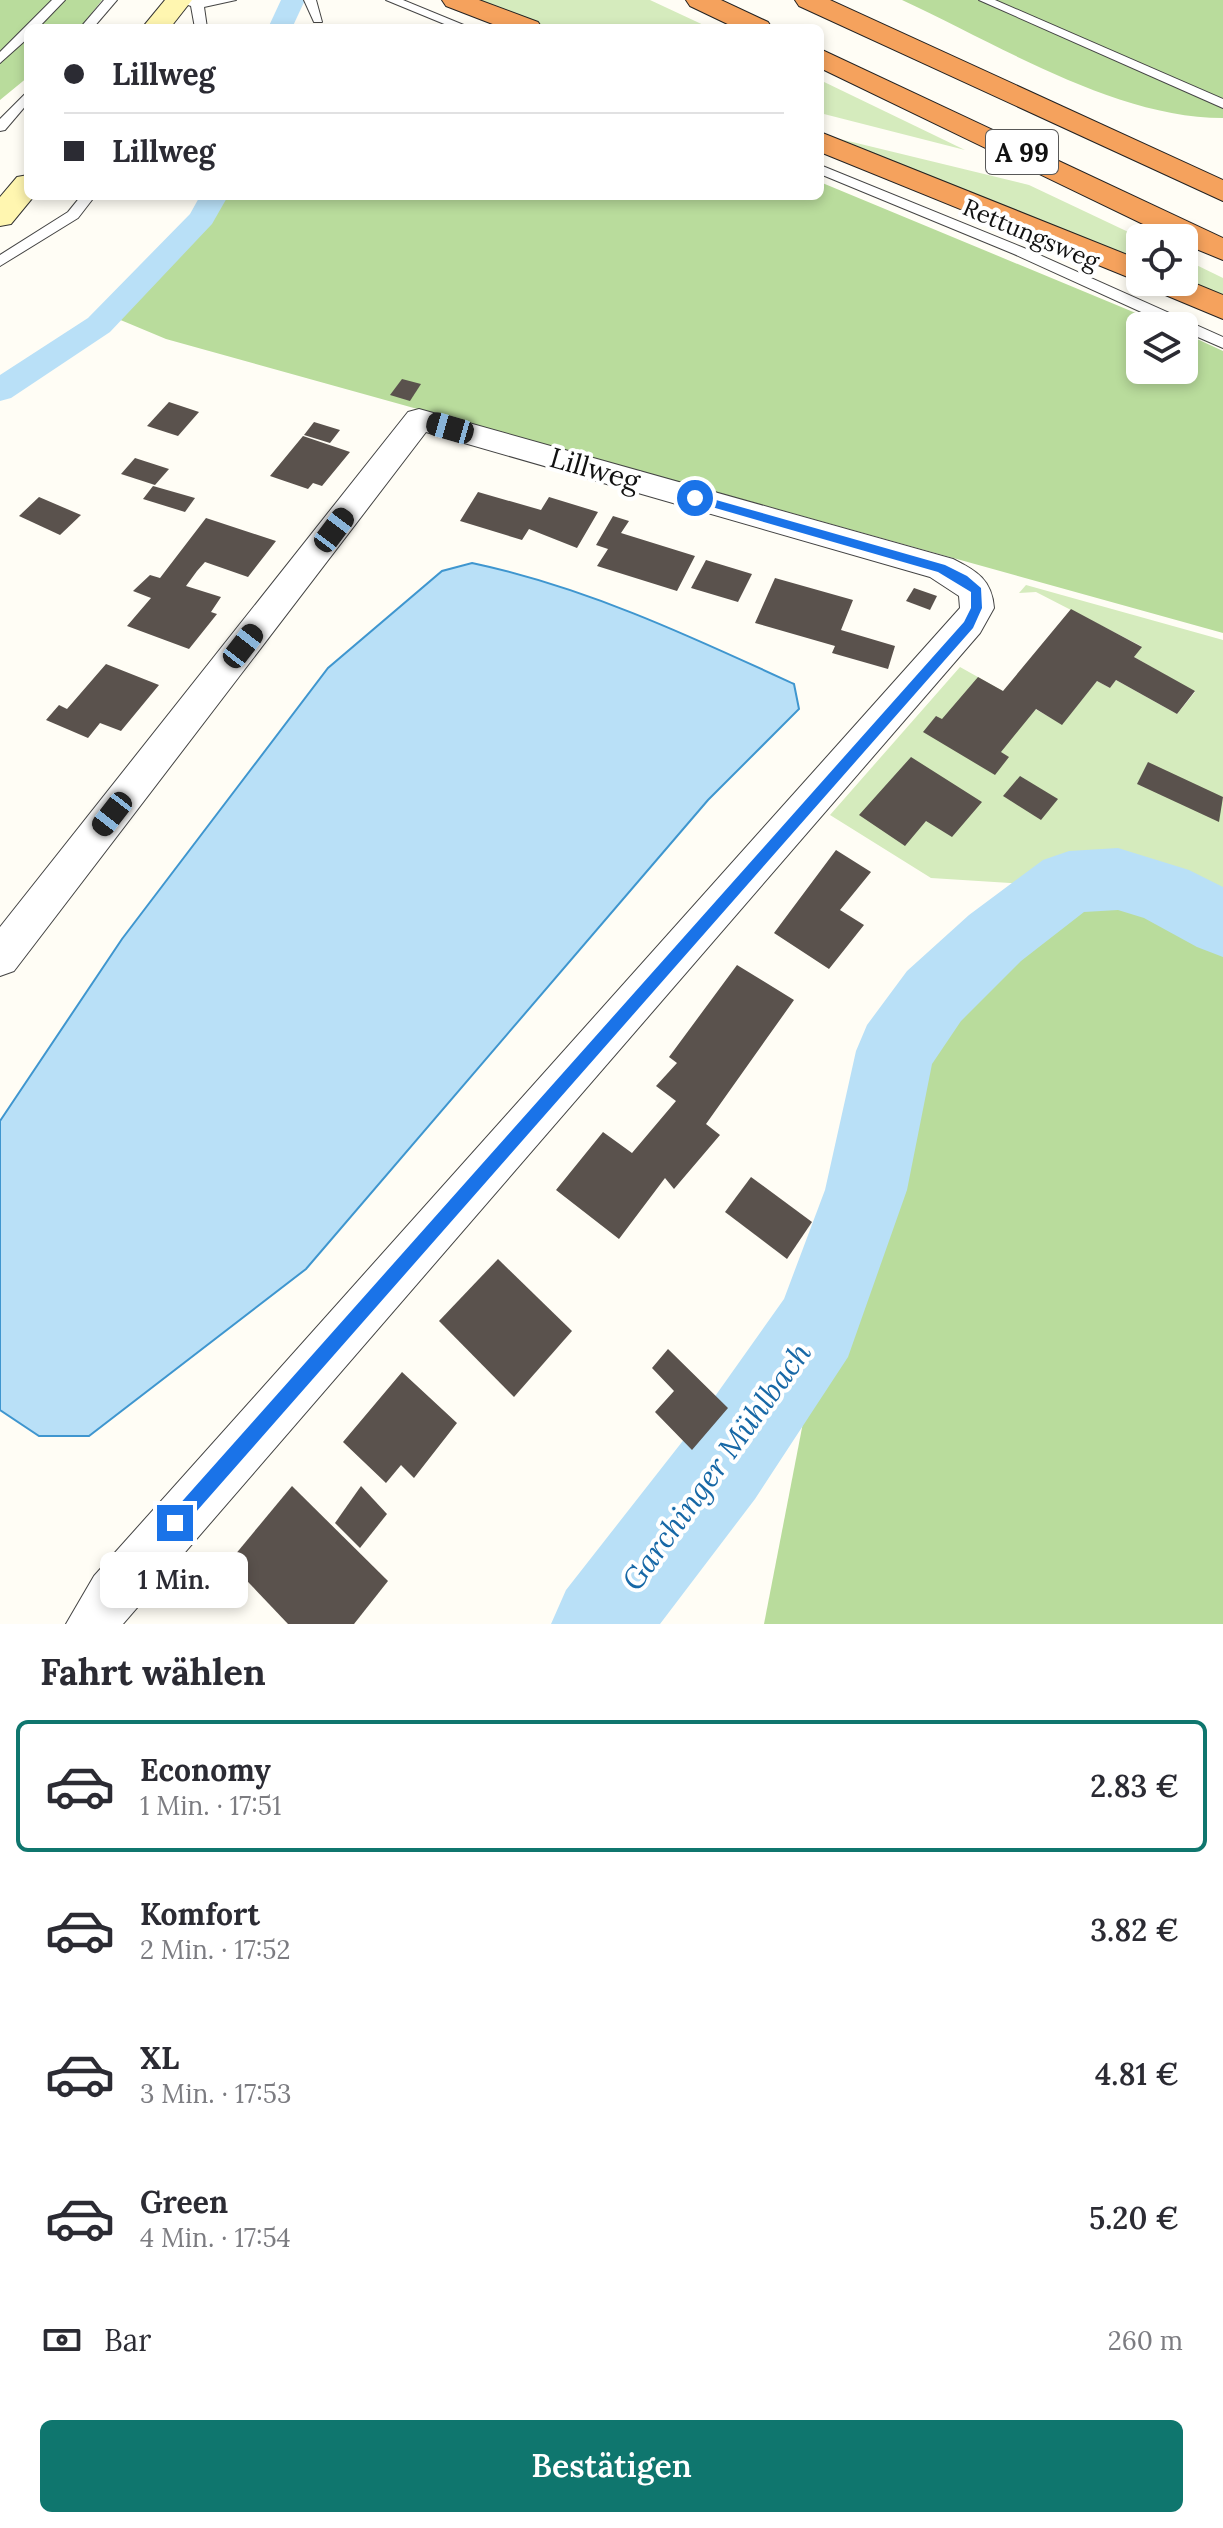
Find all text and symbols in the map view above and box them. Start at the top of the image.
text: Lillweg [112,55,215,93]
road number: A 99 [986,130,1058,174]
text: Lillweg [112,132,215,170]
street label: Rettungsweg [958,191,1104,277]
map controls [1126,224,1198,384]
button: locate [1126,224,1198,296]
button: layers [1126,312,1198,384]
car [424,410,476,446]
street label: Lillweg [546,439,645,499]
route start [677,480,713,516]
car [310,504,358,556]
car [219,620,267,672]
car [88,788,136,840]
water label: Garchinger Mühlbach [613,1335,819,1597]
route end [157,1505,193,1541]
callout: 1 Min. [101,1551,249,1607]
text: 1 Min. [138,1563,210,1596]
text: Fahrt wählen [40,1649,266,1695]
icon: car [44,1750,116,1822]
text: Economy [140,1751,271,1789]
text: 2.83 € [1090,1767,1179,1805]
text: 1 Min. · 17:51 [140,1789,281,1822]
icon: car [44,1894,116,1966]
text: Komfort [140,1895,260,1933]
text: 3.82 € [1090,1911,1179,1949]
text: 2 Min. · 17:52 [140,1933,290,1966]
icon: car [44,2038,116,2110]
text: XL [140,2039,179,2077]
text: 4.81 € [1095,2055,1179,2093]
text: 3 Min. · 17:53 [140,2077,291,2110]
icon: car [44,2182,116,2254]
text: Green [140,2183,228,2221]
text: 5.20 € [1089,2199,1179,2237]
text: 4 Min. · 17:54 [140,2221,291,2254]
icon: cash [40,2318,84,2362]
text: Bar [104,2321,151,2359]
text: 260 m [1108,2324,1183,2357]
button: Bestätigen [40,2420,1183,2512]

